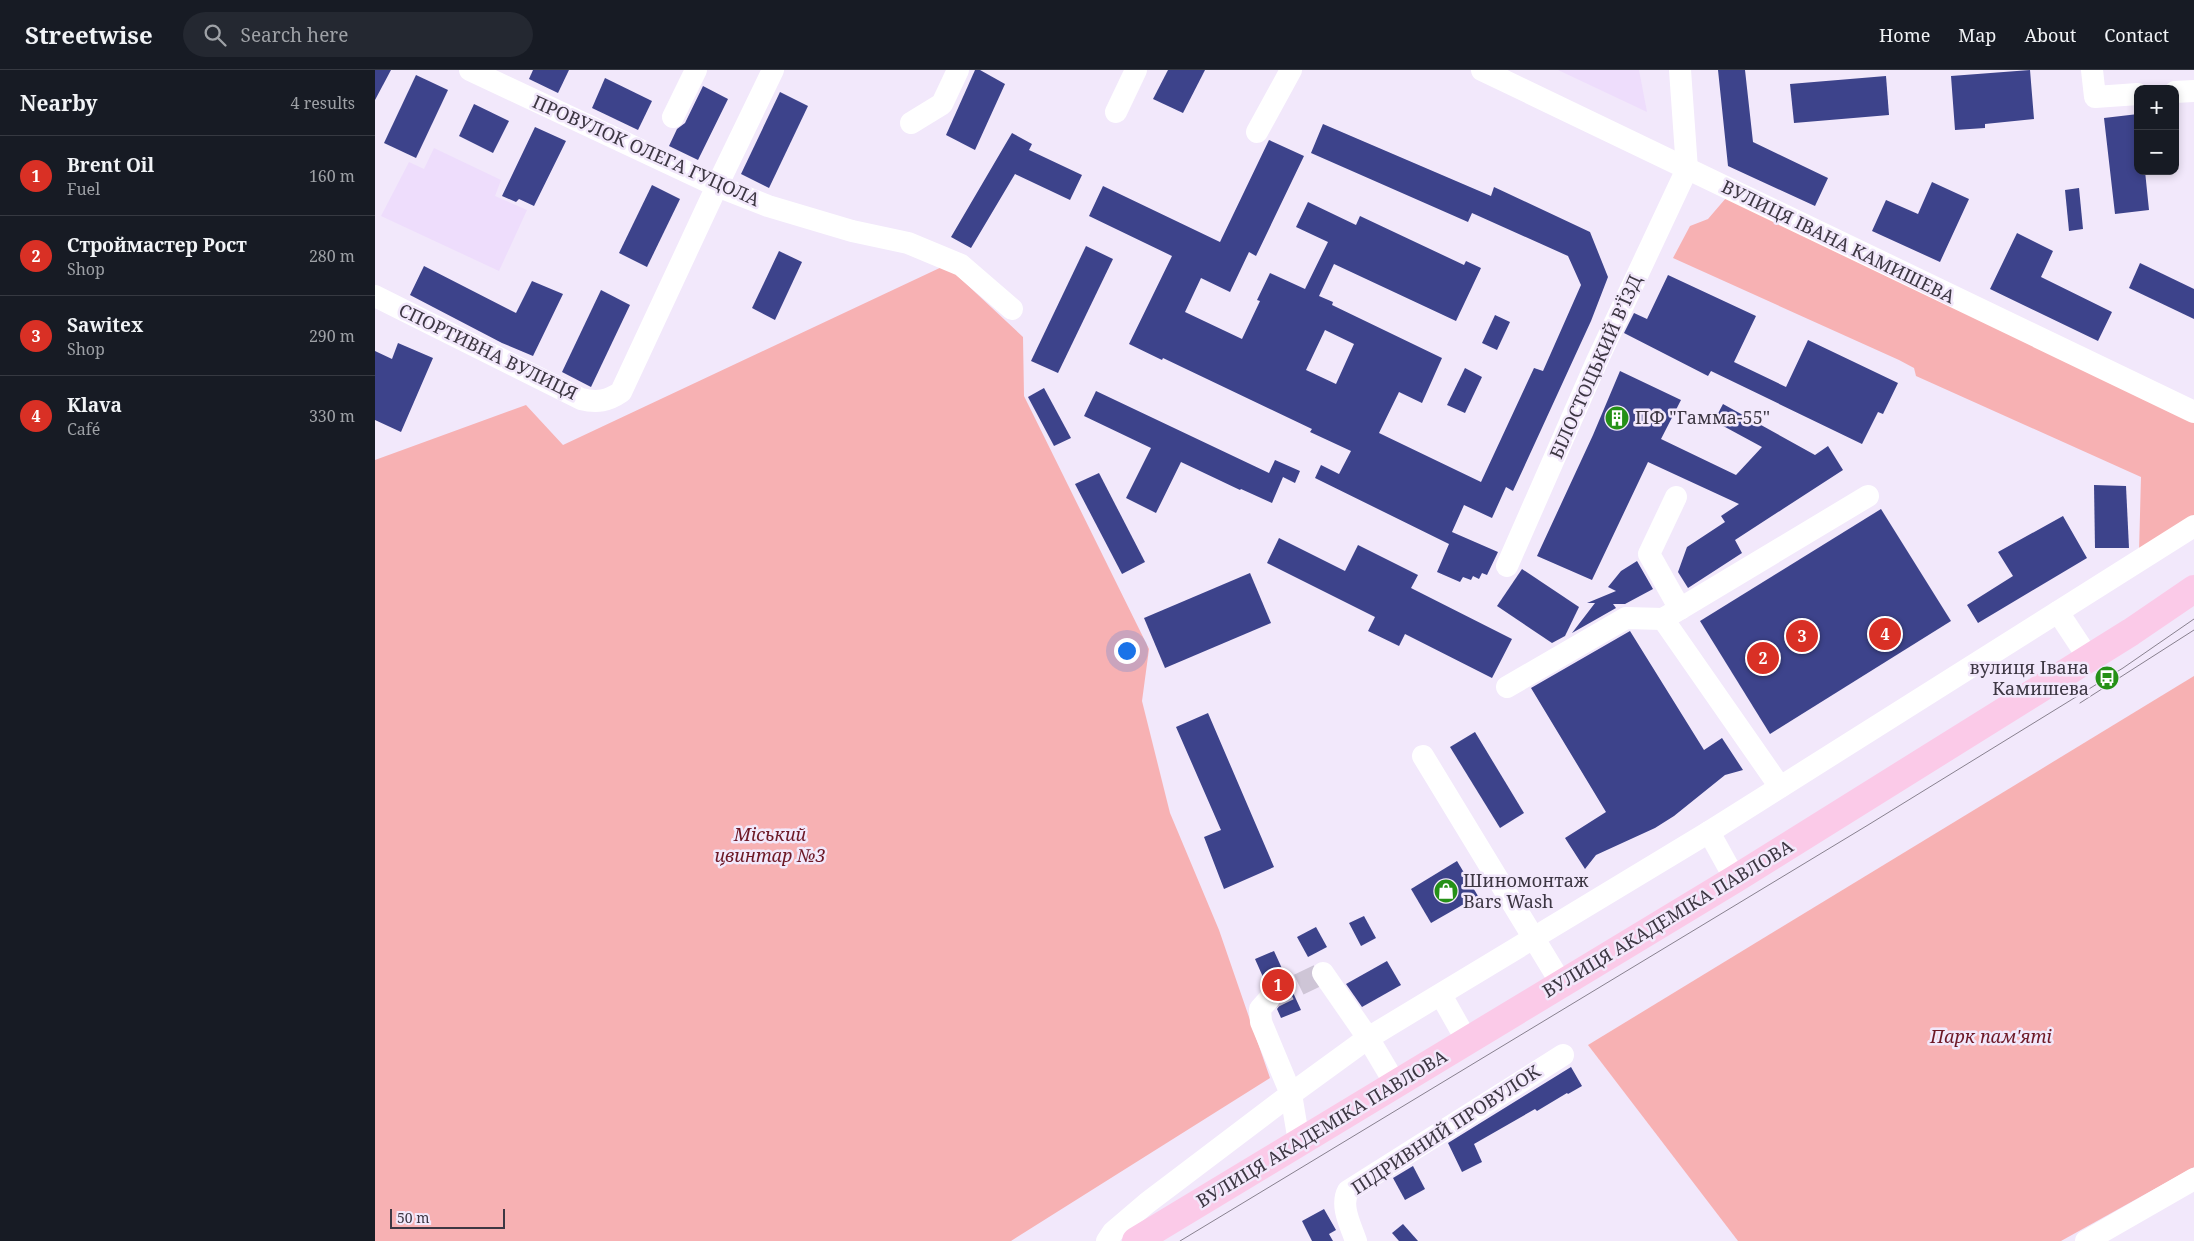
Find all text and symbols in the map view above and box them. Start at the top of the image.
search box [183,12,533,57]
text: Streetwise [25,18,153,51]
icon: search [201,21,229,49]
text: Search here [241,22,348,48]
text: Home [1879,23,1930,47]
text: Map [1958,23,1996,47]
text: About [2024,23,2076,47]
text: Contact [2104,23,2169,47]
map controls [2134,85,2179,175]
button: + [2134,85,2179,130]
text: Nearby [20,89,98,117]
street label: ПРОВУЛОК ОЛЕГА ГУЦОЛА [529,89,764,211]
text: 4 results [291,92,355,114]
button: − [2134,130,2179,175]
text: Brent Oil [67,152,154,178]
text: 1 [31,165,41,187]
text: 160 m [309,165,355,187]
street label: ВУЛИЦЯ ІВАНА КАМИШЕВА [1718,174,1959,308]
text: Fuel [67,178,100,200]
text: Строймастер Рост [67,232,247,258]
text: 2 [31,245,41,267]
text: 280 m [309,245,355,267]
text: Shop [67,258,105,280]
street label: БІЛОСТОЦЬКИЙ В’ЇЗД [1544,271,1646,462]
street label: СПОРТИВНА ВУЛИЦЯ [395,297,582,405]
text: Sawitex [67,312,143,338]
text: 3 [31,325,41,347]
text: 290 m [309,325,355,347]
text: Shop [67,338,105,360]
text: Klava [67,392,122,418]
text: 4 [31,405,41,427]
text: 330 m [309,405,355,427]
building icon: ПФ "Гамма-55" [1604,405,1630,431]
place label: ПФ "Гамма-55" [1635,405,1770,429]
text: Café [67,418,100,440]
pin: 4 [1869,615,1901,653]
pin: 3 [1786,617,1818,655]
your location [1114,638,1140,664]
pin: 2 [1747,639,1779,677]
place label: вулиця Івана Камишева [1970,655,2089,700]
bus stop icon: вулиця Івана Камишева [2094,665,2120,691]
park label: Міський цвинтар №3 [714,822,826,867]
street label: ВУЛИЦЯ АКАДЕМІКА ПАВЛОВА [1538,833,1797,1003]
place label: Шиномонтаж Bars Wash [1463,868,1589,913]
shop icon: Шиномонтаж Bars Wash [1433,878,1459,904]
pin: 1 [1262,966,1294,1004]
park label: Парк пам'яті [1929,1024,2053,1048]
street label: ВУЛИЦЯ АКАДЕМІКА ПАВЛОВА [1192,1043,1451,1213]
street label: ПІДРИВНИЙ ПРОВУЛОК [1346,1059,1545,1199]
scale bar [390,1206,505,1229]
text: 50 m [397,1208,430,1227]

